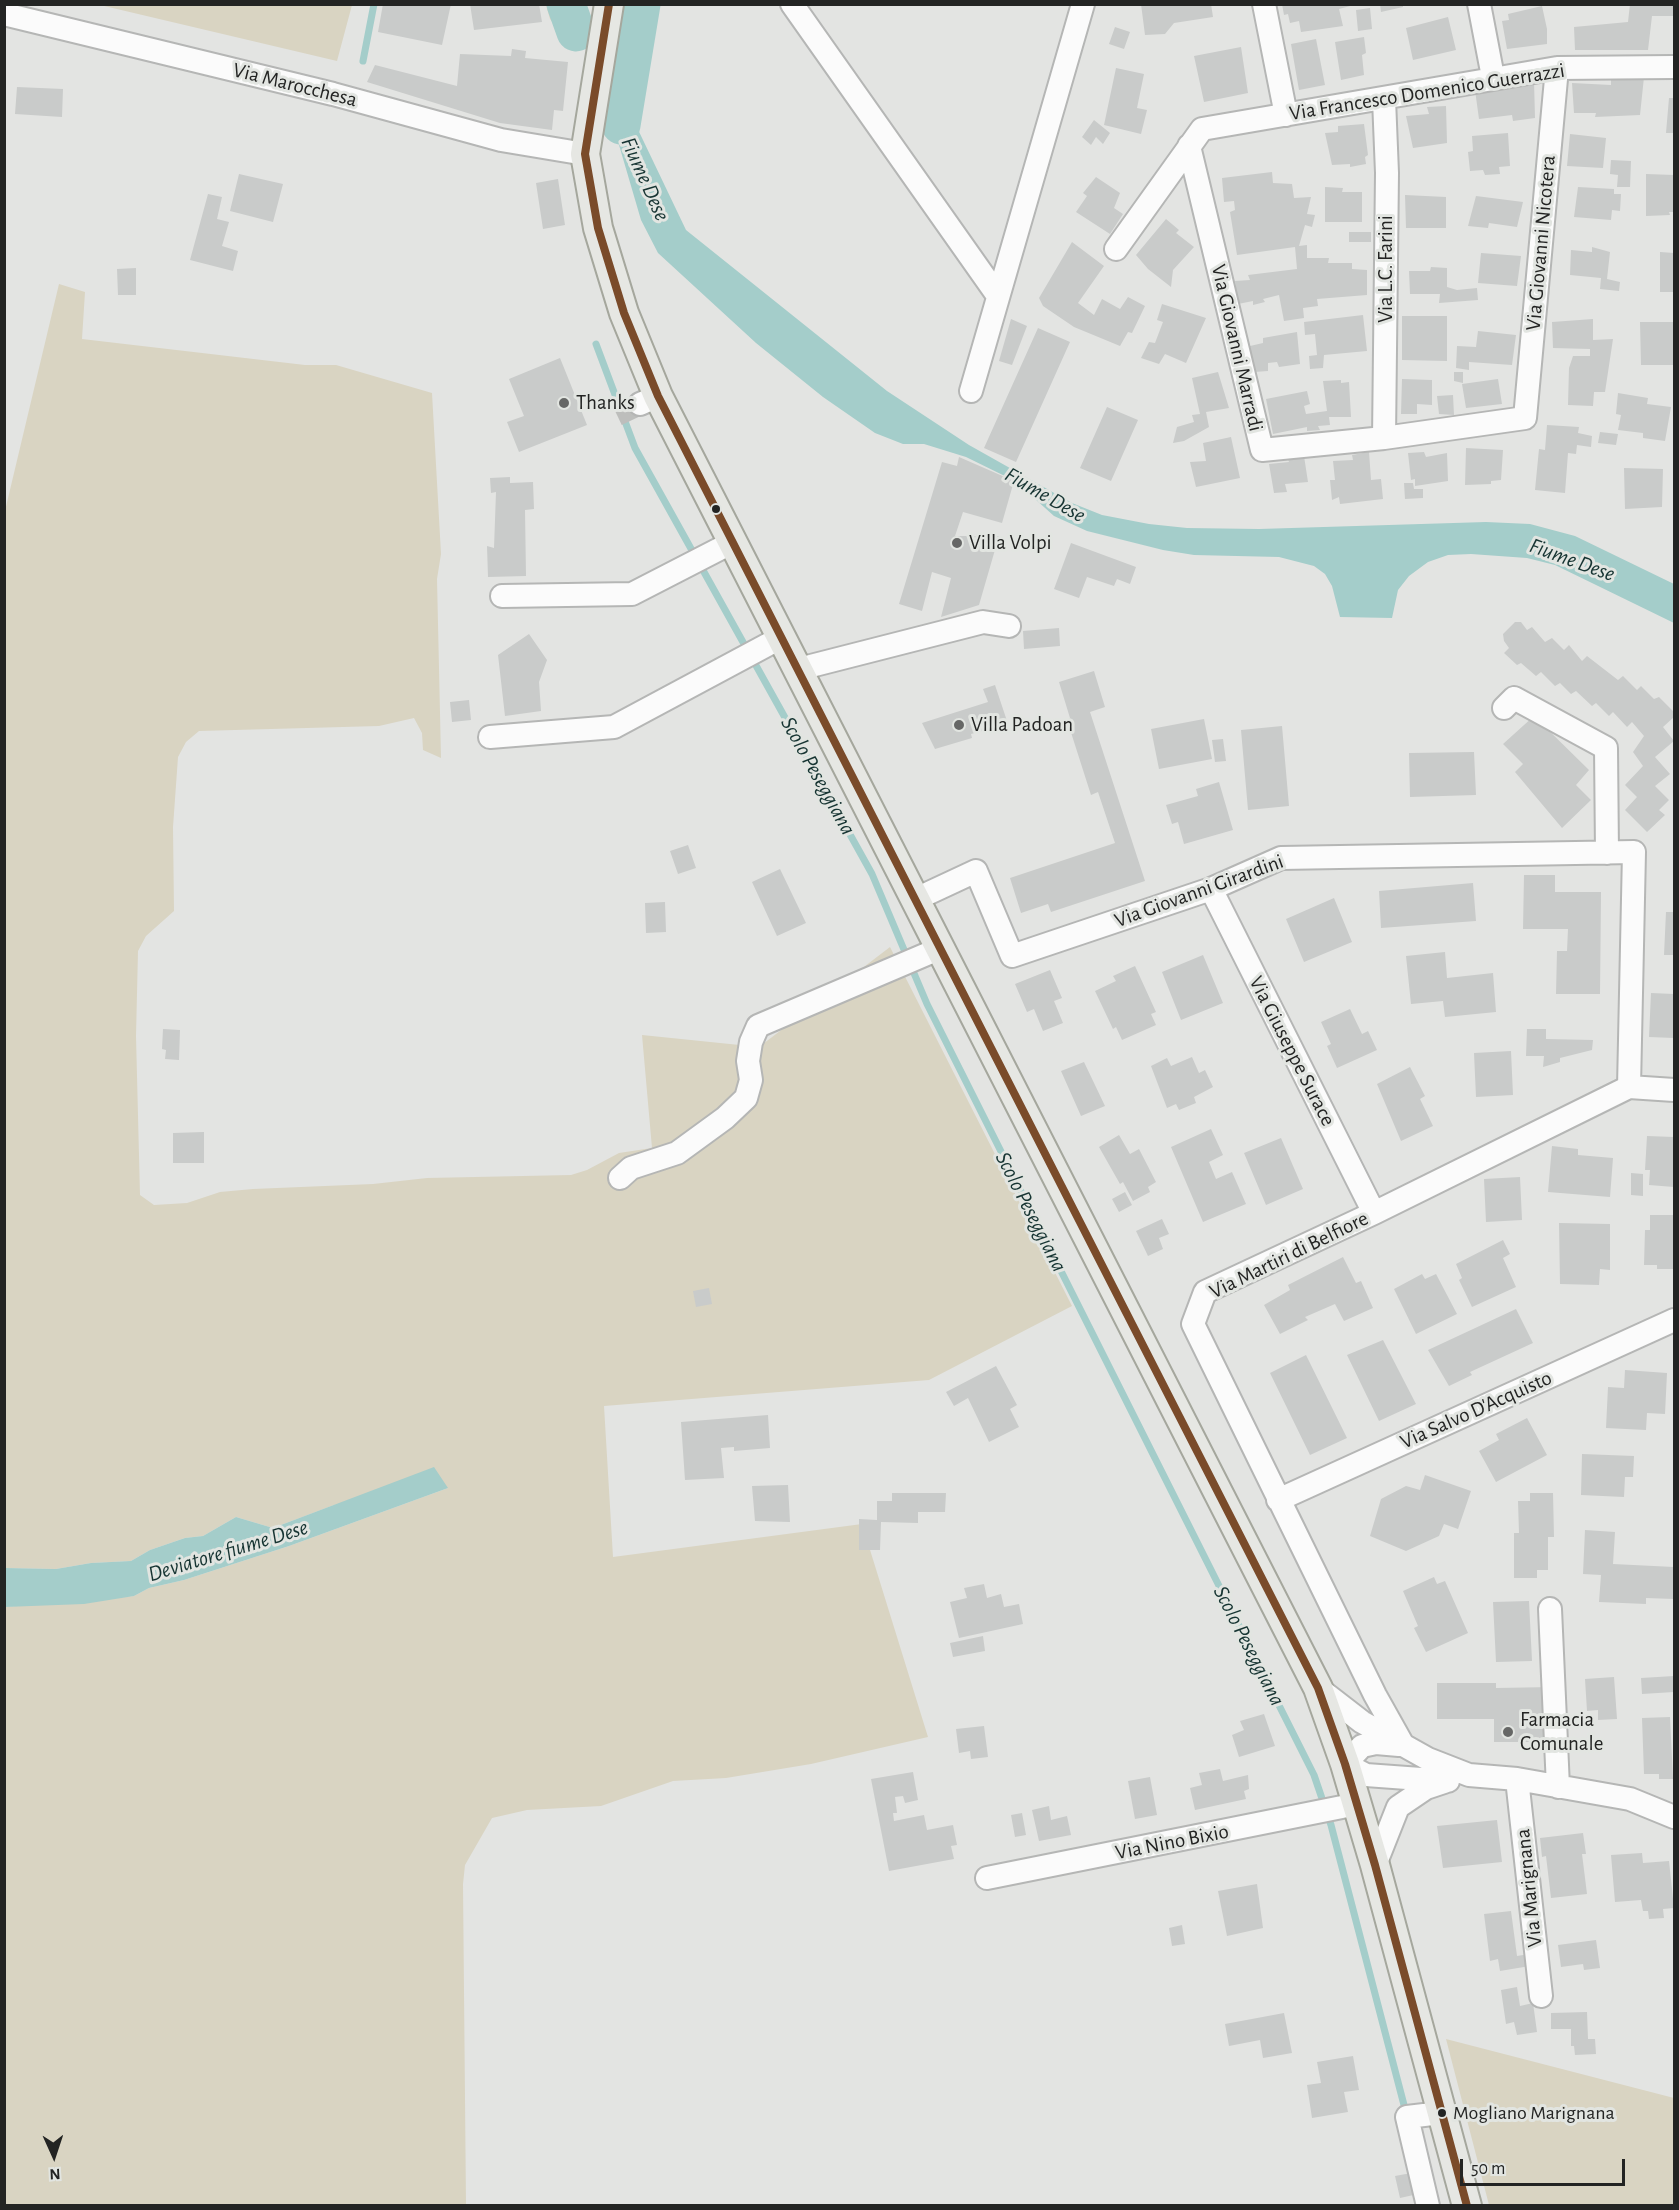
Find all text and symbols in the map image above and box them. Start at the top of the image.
street label: Via Marocchesa [230,57,360,113]
street label: Via Francesco Domenico Guerrazzi [1287,58,1567,126]
water label: Fiume Dese [615,133,675,225]
street label: Via Giovanni Nicotera [1521,154,1561,332]
street label: Via L.C. Farini [1373,215,1399,323]
street label: Via Giovanni Marradi [1206,262,1268,434]
place label: Thanks [576,390,635,416]
marker: Thanks [557,396,571,410]
water label: Fiume Dese [1000,461,1090,529]
unlabelled marker [710,503,722,515]
place label: Villa Volpi [969,530,1052,556]
water label: Fiume Dese [1526,532,1618,588]
marker: Villa Volpi [950,536,964,550]
water label: Scolo Peseggiana [775,712,861,840]
place label: Villa Padoan [971,712,1073,738]
marker: Villa Padoan [952,718,966,732]
street label: Via Giovanni Girardini [1111,849,1287,933]
street label: Via Giuseppe Surace [1243,972,1341,1130]
water label: Scolo Peseggiana [989,1148,1073,1276]
street label: Via Martiri di Belfiore [1206,1206,1372,1304]
street label: Via Salvo D'Acquisto [1396,1365,1556,1455]
water label: Deviatore fiume Dese [145,1514,311,1588]
water label: Scolo Peseggiana [1207,1582,1291,1710]
place label: Farmacia Comunale [1520,1707,1603,1757]
marker: Farmacia Comunale [1501,1725,1515,1739]
street label: Via Nino Bixio [1113,1819,1231,1865]
street label: Via Marignana [1510,1828,1548,1948]
place label: Mogliano Marignana [1453,2101,1615,2125]
marker: Mogliano Marignana [1436,2107,1448,2119]
north arrow [24,2126,84,2186]
scale bar [1463,2147,1628,2185]
text: 50 m [1471,2160,1505,2178]
text: N [49,2166,61,2182]

